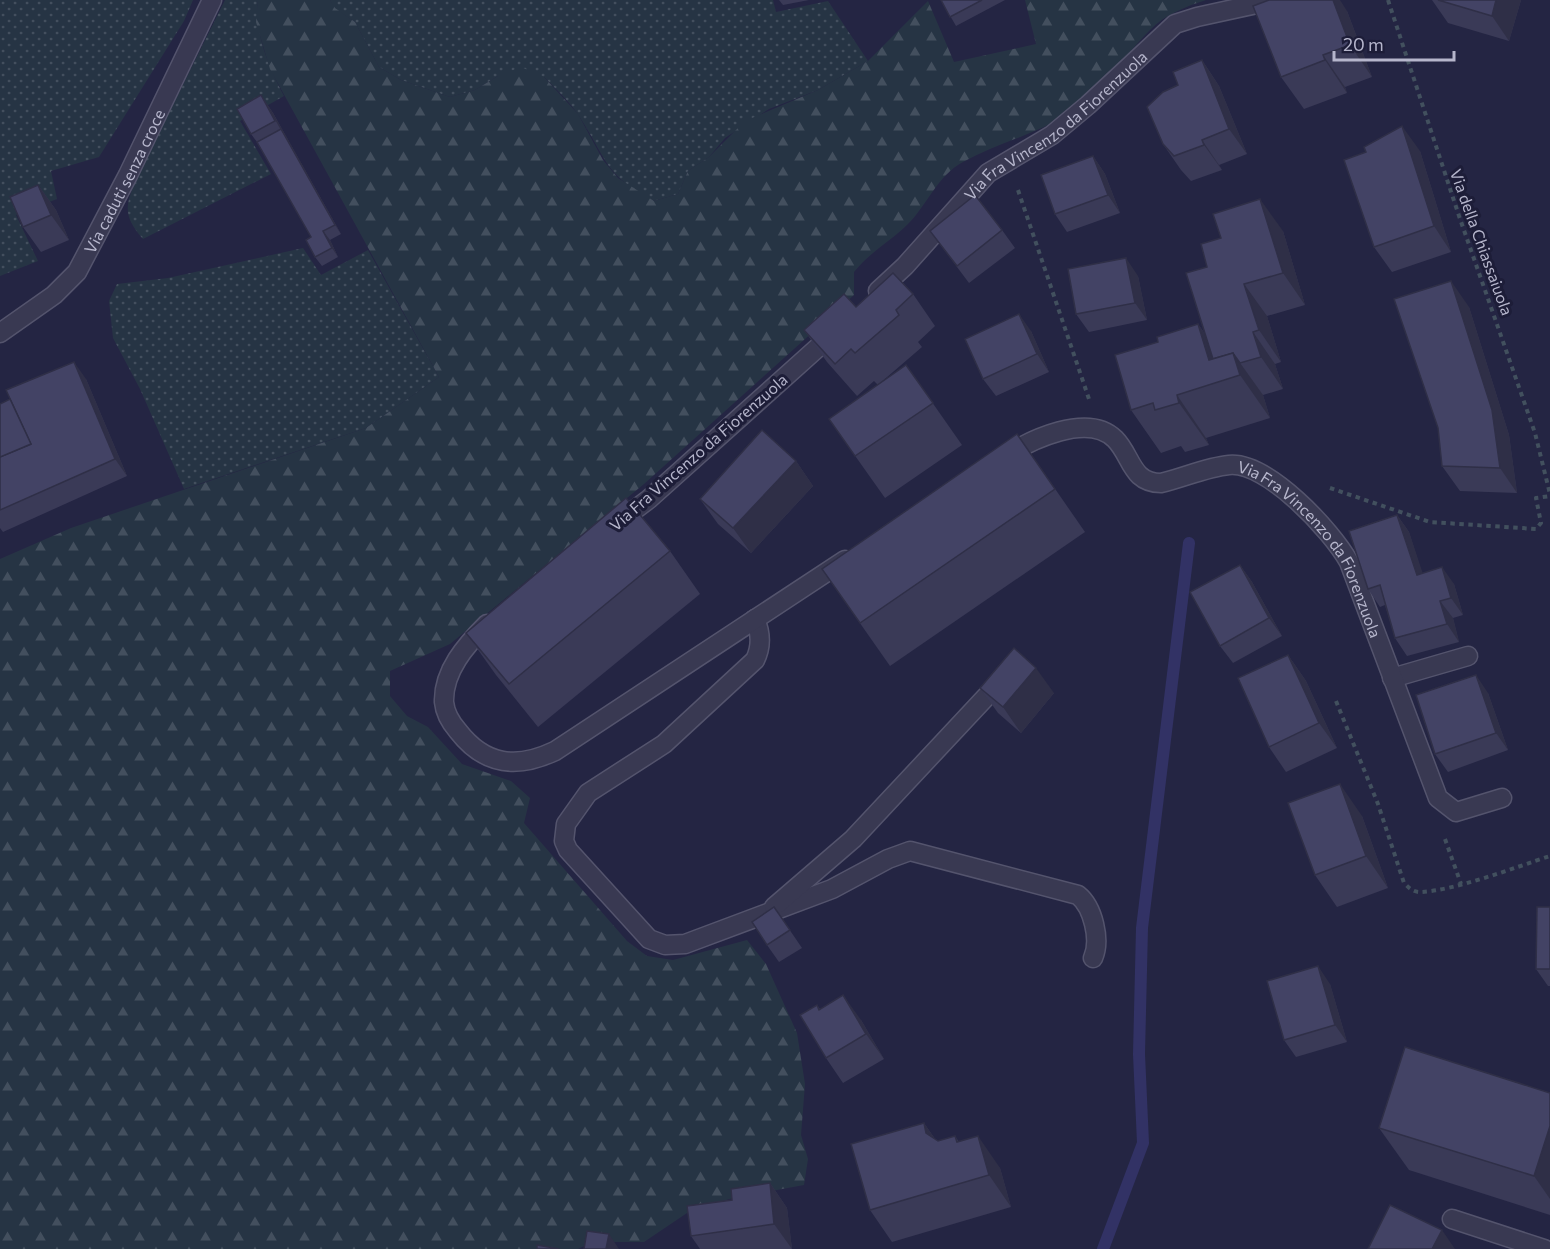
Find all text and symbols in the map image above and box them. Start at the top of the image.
scale bar [1334,24,1454,62]
text: 20 m [1343,33,1384,55]
street label: Via Fra Vincenzo da Fiorenzuola [959,46,1150,203]
street label: Via caduti senza croce [79,106,168,256]
street label: Via della Chiassaiuola [1447,166,1517,318]
street label: Via Fra Vincenzo da Fiorenzuola [605,370,791,534]
street label: Via Fra Vincenzo da Fiorenzuola [1236,456,1386,640]

